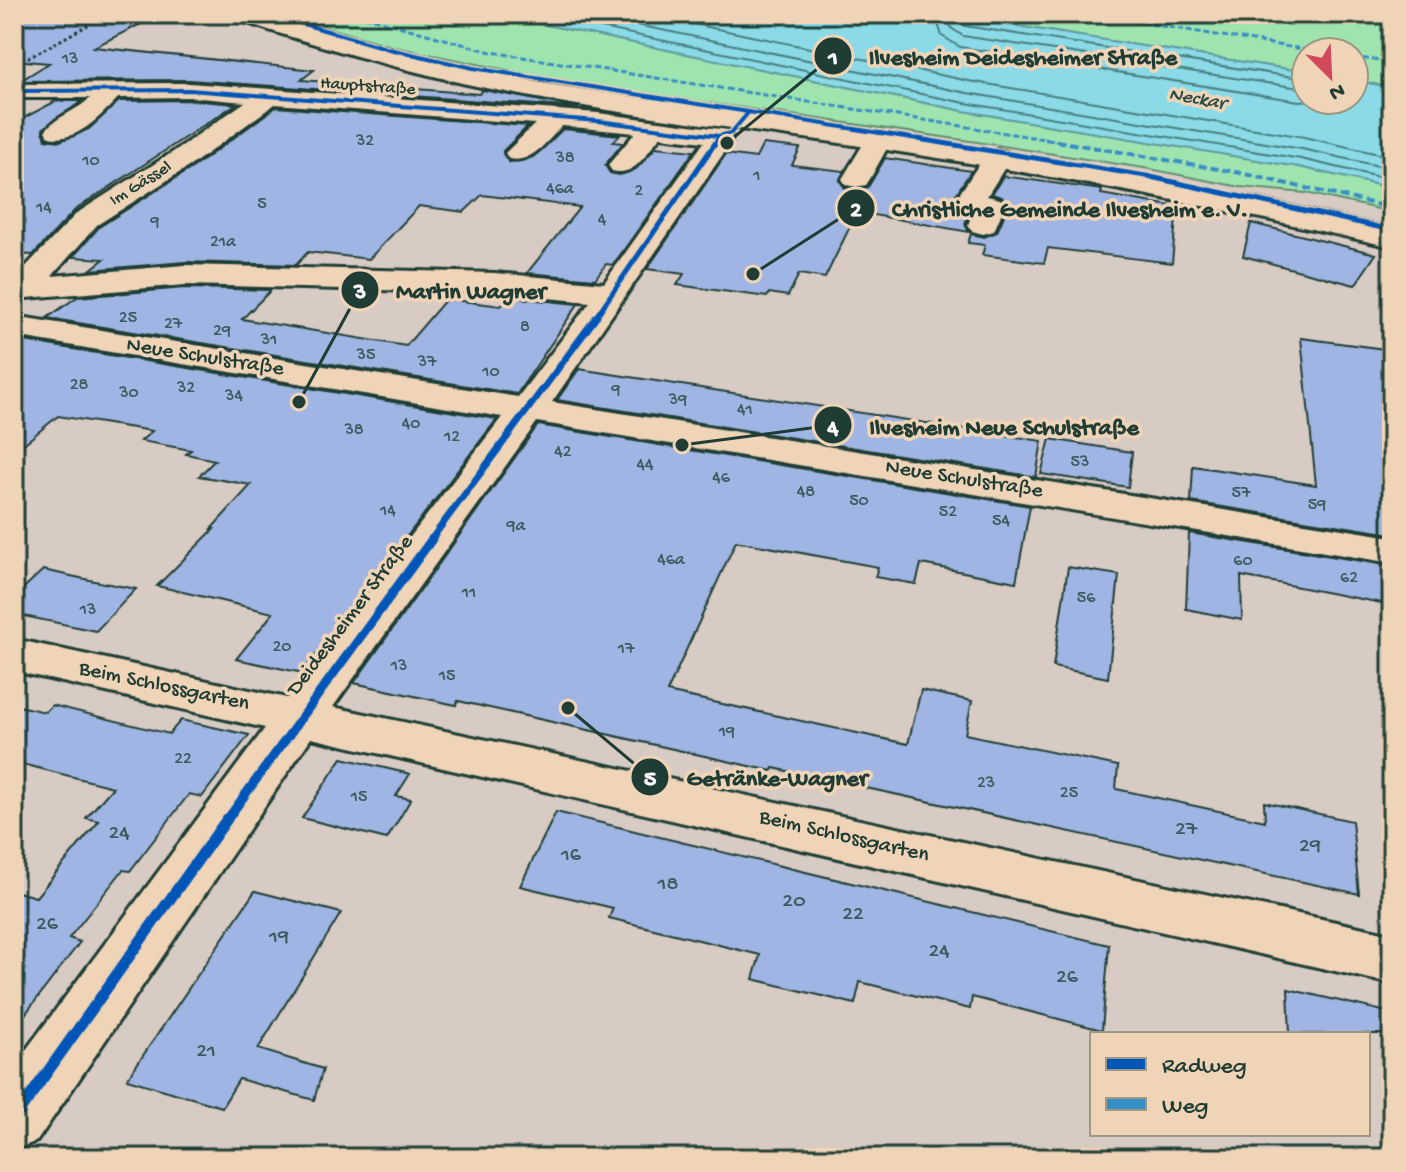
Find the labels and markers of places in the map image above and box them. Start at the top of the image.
callout: Ilvesheim Deidesheimer Straße [813,32,1193,80]
callout: Christliche Gemeinde Ilvesheim e. V. [836,184,1264,232]
callout: Martin Wagner [340,266,562,314]
callout: Ilvesheim Neue Schulstraße [813,401,1154,449]
callout: Getränke-Wagner [630,753,883,801]

